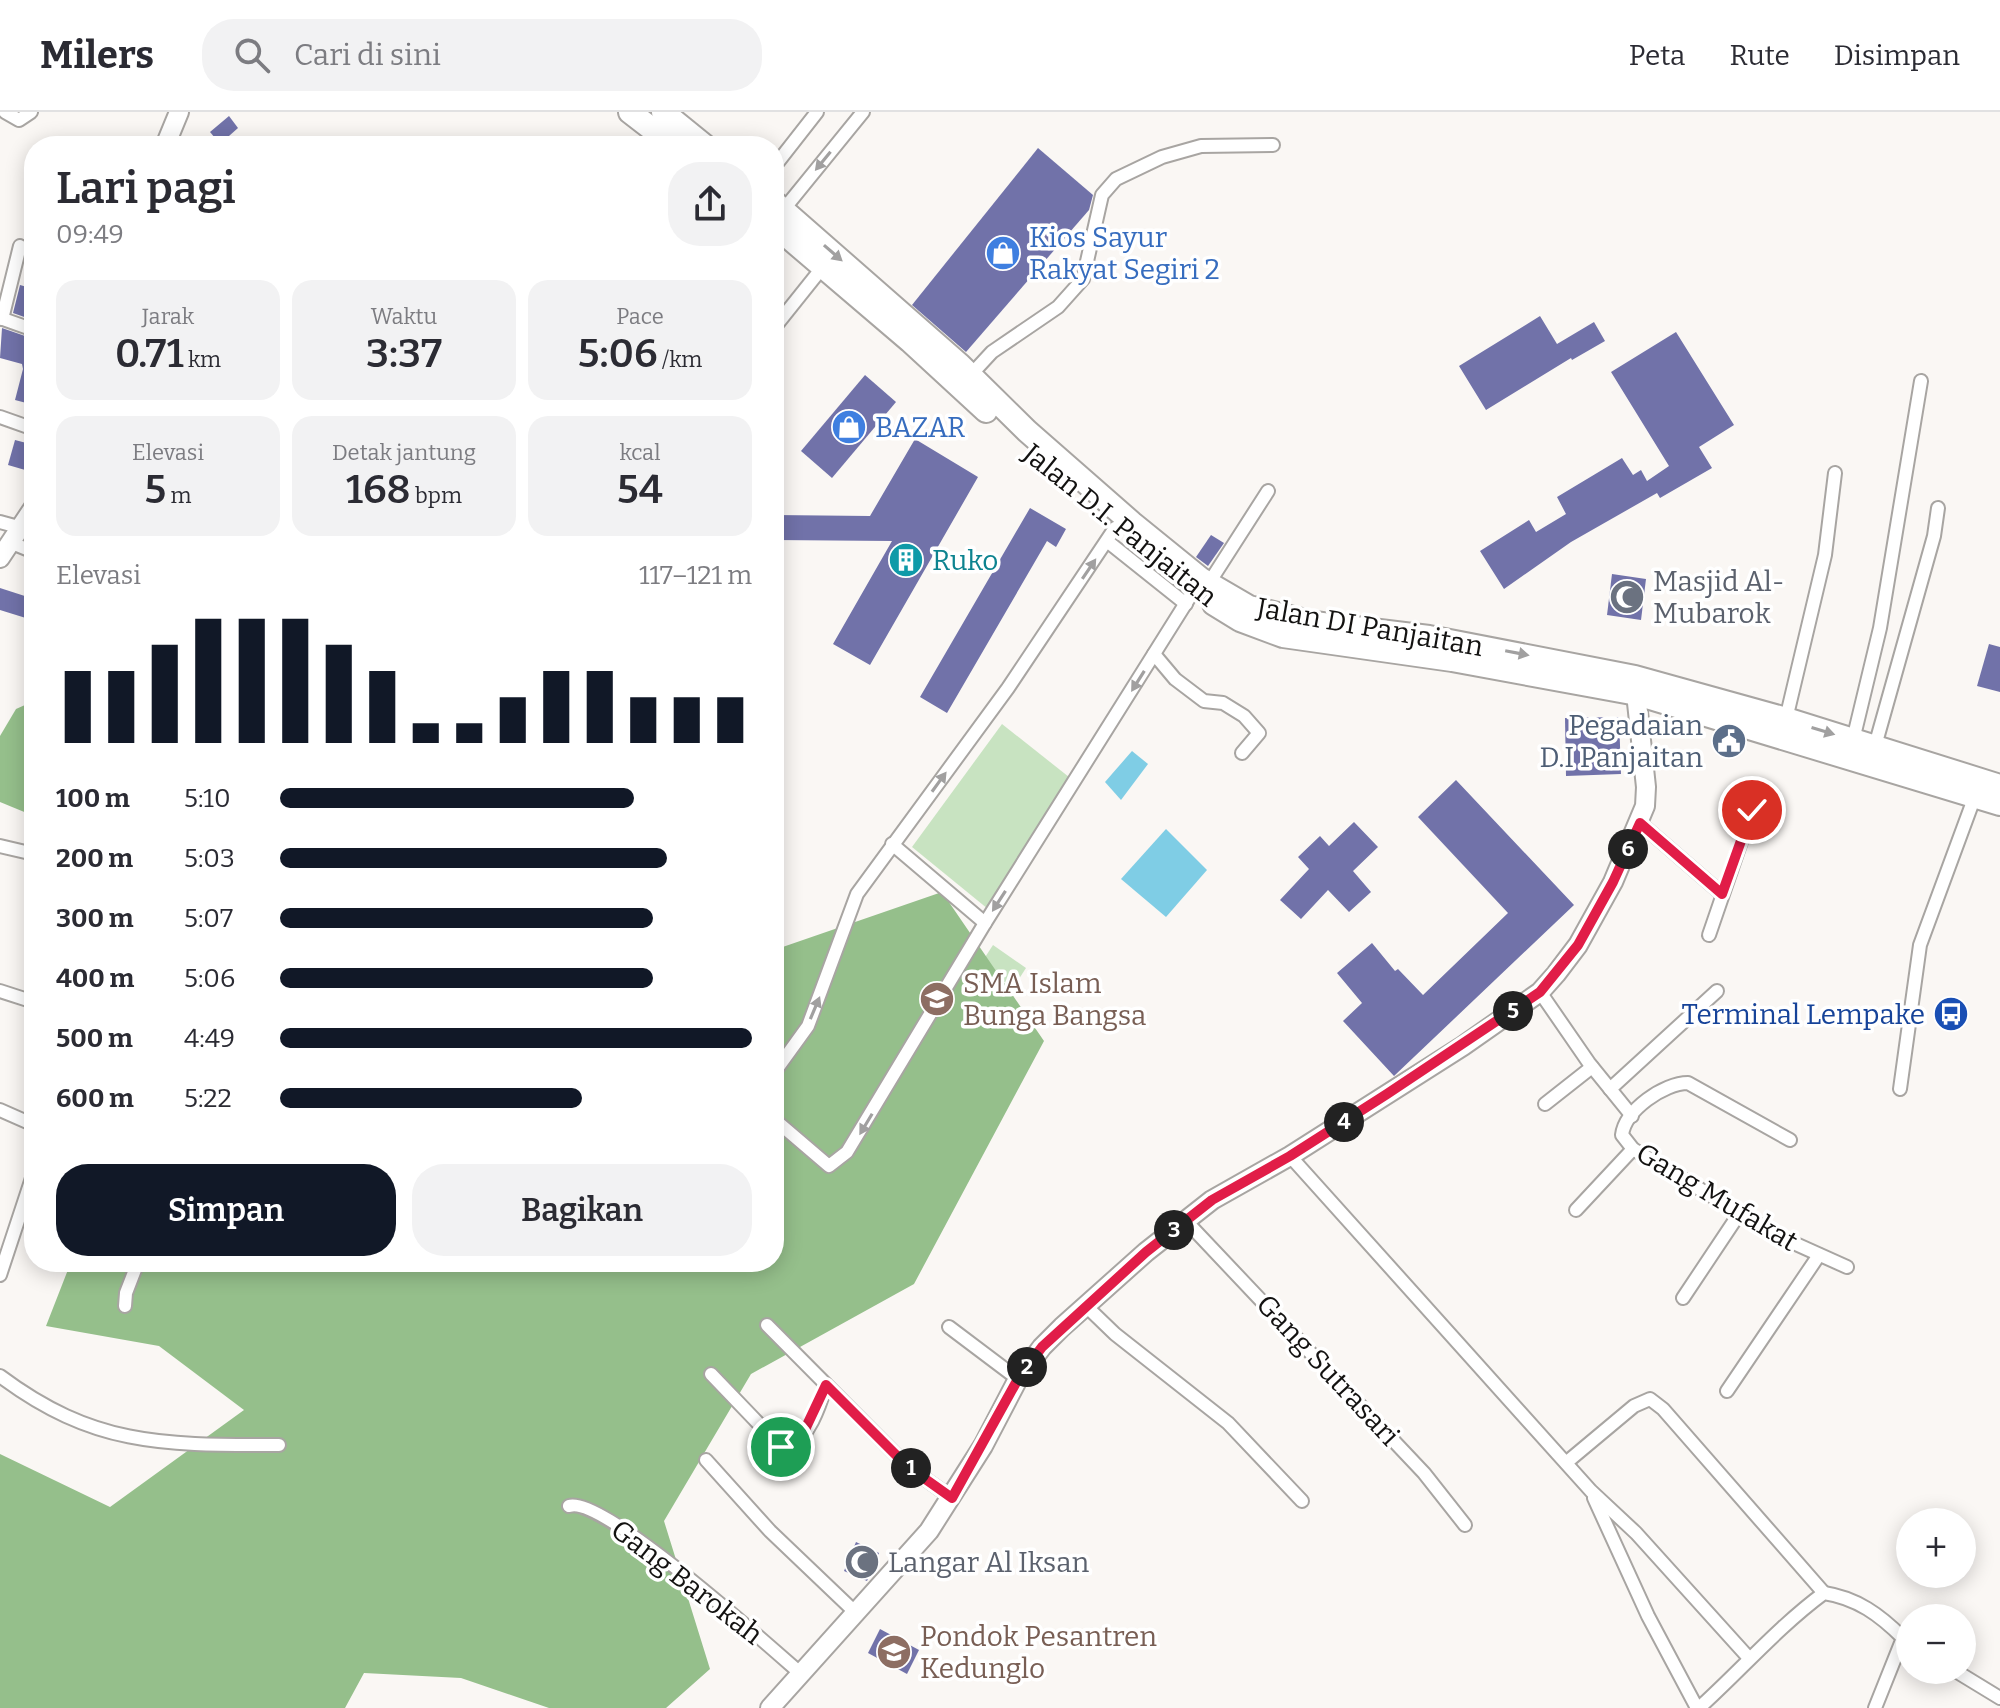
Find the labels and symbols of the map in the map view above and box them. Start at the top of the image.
one-way arrow [815,151,832,171]
place label: Kios Sayur Rakyat Segiri 2 [1029,221,1220,286]
shop icon: Kios Sayur Rakyat Segiri 2 [984,234,1022,272]
one-way arrow [823,244,842,262]
shop icon: BAZAR [830,408,868,446]
place label: BAZAR [875,411,965,444]
street label: Jalan D.I. Panjaitan [1016,436,1224,613]
building icon: Ruko [887,541,925,579]
place label: Ruko [932,544,998,577]
one-way arrow [1081,559,1096,580]
place label: Masjid Al- Mubarok [1653,565,1785,630]
mosque icon: Masjid Al- Mubarok [1608,578,1646,616]
street label: Jalan DI Panjaitan [1253,591,1486,663]
one-way arrow [1505,647,1530,660]
one-way arrow [1130,670,1145,691]
place label: Pegadaian D.I Panjaitan [1540,709,1703,774]
public building icon: Pegadaian D.I Panjaitan [1710,722,1748,760]
one-way arrow [1812,725,1836,738]
one-way arrow [930,771,946,792]
pin [1718,776,1786,844]
pin: 6 [1608,829,1648,869]
one-way arrow [993,890,1007,912]
place label: SMA Islam Bunga Bangsa [963,967,1146,1032]
school or university icon: SMA Islam Bunga Bangsa [918,980,956,1018]
pin: 5 [1493,991,1533,1031]
bus stop icon: Terminal Lempake [1932,995,1970,1033]
one-way arrow [809,996,822,1019]
place label: Terminal Lempake [1682,998,1925,1031]
pin: 4 [1324,1102,1364,1142]
one-way arrow [859,1113,873,1135]
street label: Gang Mufakat [1630,1136,1804,1258]
pin: 3 [1154,1210,1194,1250]
street label: Gang Sutrasari [1250,1288,1406,1452]
pin: 2 [1007,1347,1047,1387]
pin [747,1413,815,1481]
pin: 1 [891,1448,931,1488]
street label: Gang Barokah [605,1513,769,1651]
mosque icon: Langar Al Iksan [843,1543,881,1581]
place label: Langar Al Iksan [888,1546,1090,1579]
place label: Pondok Pesantren Kedunglo [920,1620,1157,1685]
school or university icon: Pondok Pesantren Kedunglo [875,1633,913,1671]

